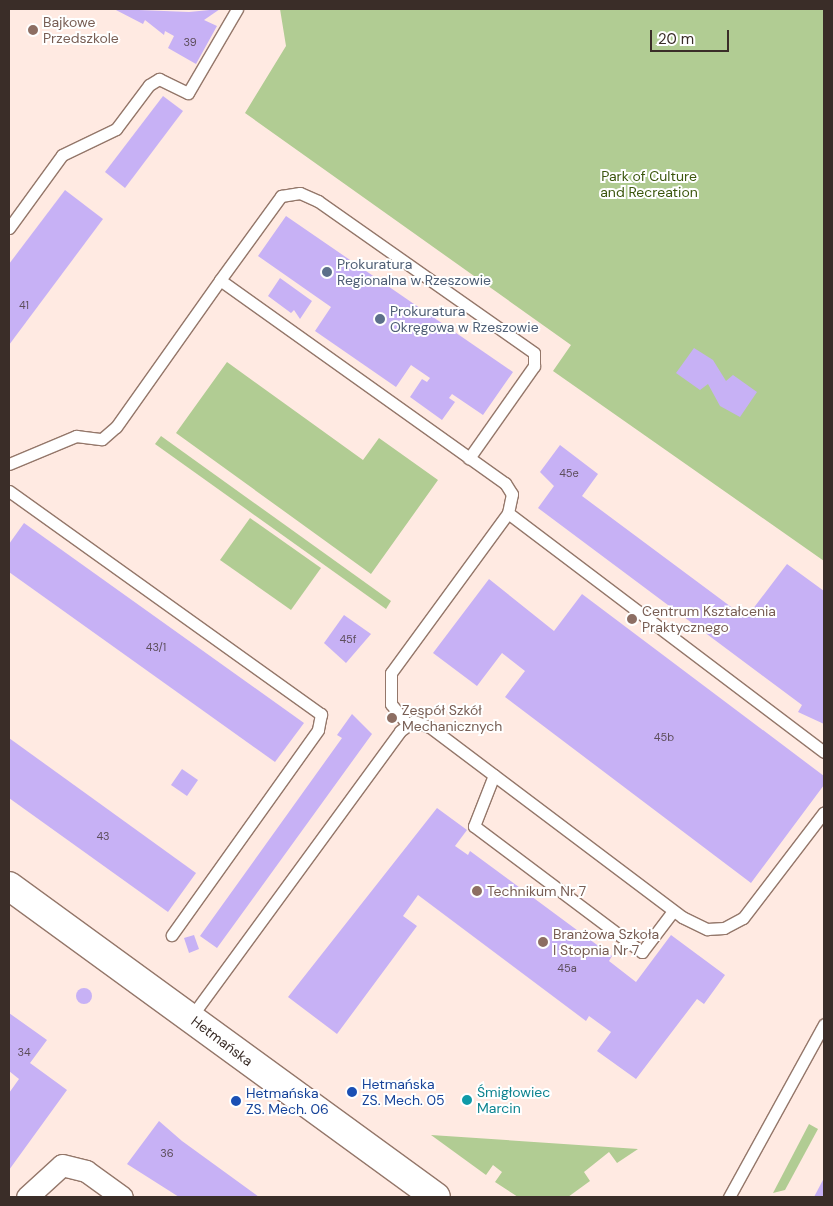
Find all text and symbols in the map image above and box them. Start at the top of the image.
place label: Bajkowe Przedszkole [43,14,119,46]
scale bar [653,20,732,52]
marker: Bajkowe Przedszkole [27,24,39,36]
text: 20 m [658,29,694,49]
house number: 39 [183,35,197,49]
park label: Park of Culture and Recreation [600,168,698,200]
place label: Prokuratura Regionalna w Rzeszowie [337,256,491,288]
marker: Prokuratura Regionalna w Rzeszowie [321,266,333,278]
house number: 41 [19,298,29,312]
place label: Prokuratura Okręgowa w Rzeszowie [390,303,539,336]
marker: Prokuratura Okręgowa w Rzeszowie [374,313,386,325]
house number: 45e [559,466,579,480]
place label: Centrum Kształcenia Praktycznego [642,603,776,636]
marker: Centrum Kształcenia Praktycznego [626,613,638,625]
house number: 45f [339,632,357,646]
house number: 43/1 [146,640,166,654]
place label: Zespół Szkół Mechanicznych [402,702,502,734]
marker: Zespół Szkół Mechanicznych [386,712,398,724]
house number: 45b [654,730,674,744]
house number: 43 [96,829,110,843]
place label: Technikum Nr 7 [487,883,586,899]
marker: Technikum Nr 7 [471,885,483,897]
place label: Branżowa Szkoła I Stopnia Nr 7 [553,926,659,959]
marker: Branżowa Szkoła I Stopnia Nr 7 [537,936,549,948]
house number: 45a [557,961,577,975]
street label: Hetmańska [188,1012,256,1070]
house number: 34 [17,1045,31,1059]
place label: Hetmańska ZS. Mech. 05 [362,1076,445,1108]
place label: Śmigłowiec Marcin [477,1084,550,1116]
place label: Hetmańska ZS. Mech. 06 [246,1085,329,1118]
marker: Hetmańska ZS. Mech. 05 [346,1086,358,1098]
marker: Śmigłowiec Marcin [461,1094,473,1106]
marker: Hetmańska ZS. Mech. 06 [230,1095,242,1107]
house number: 36 [160,1146,174,1160]

